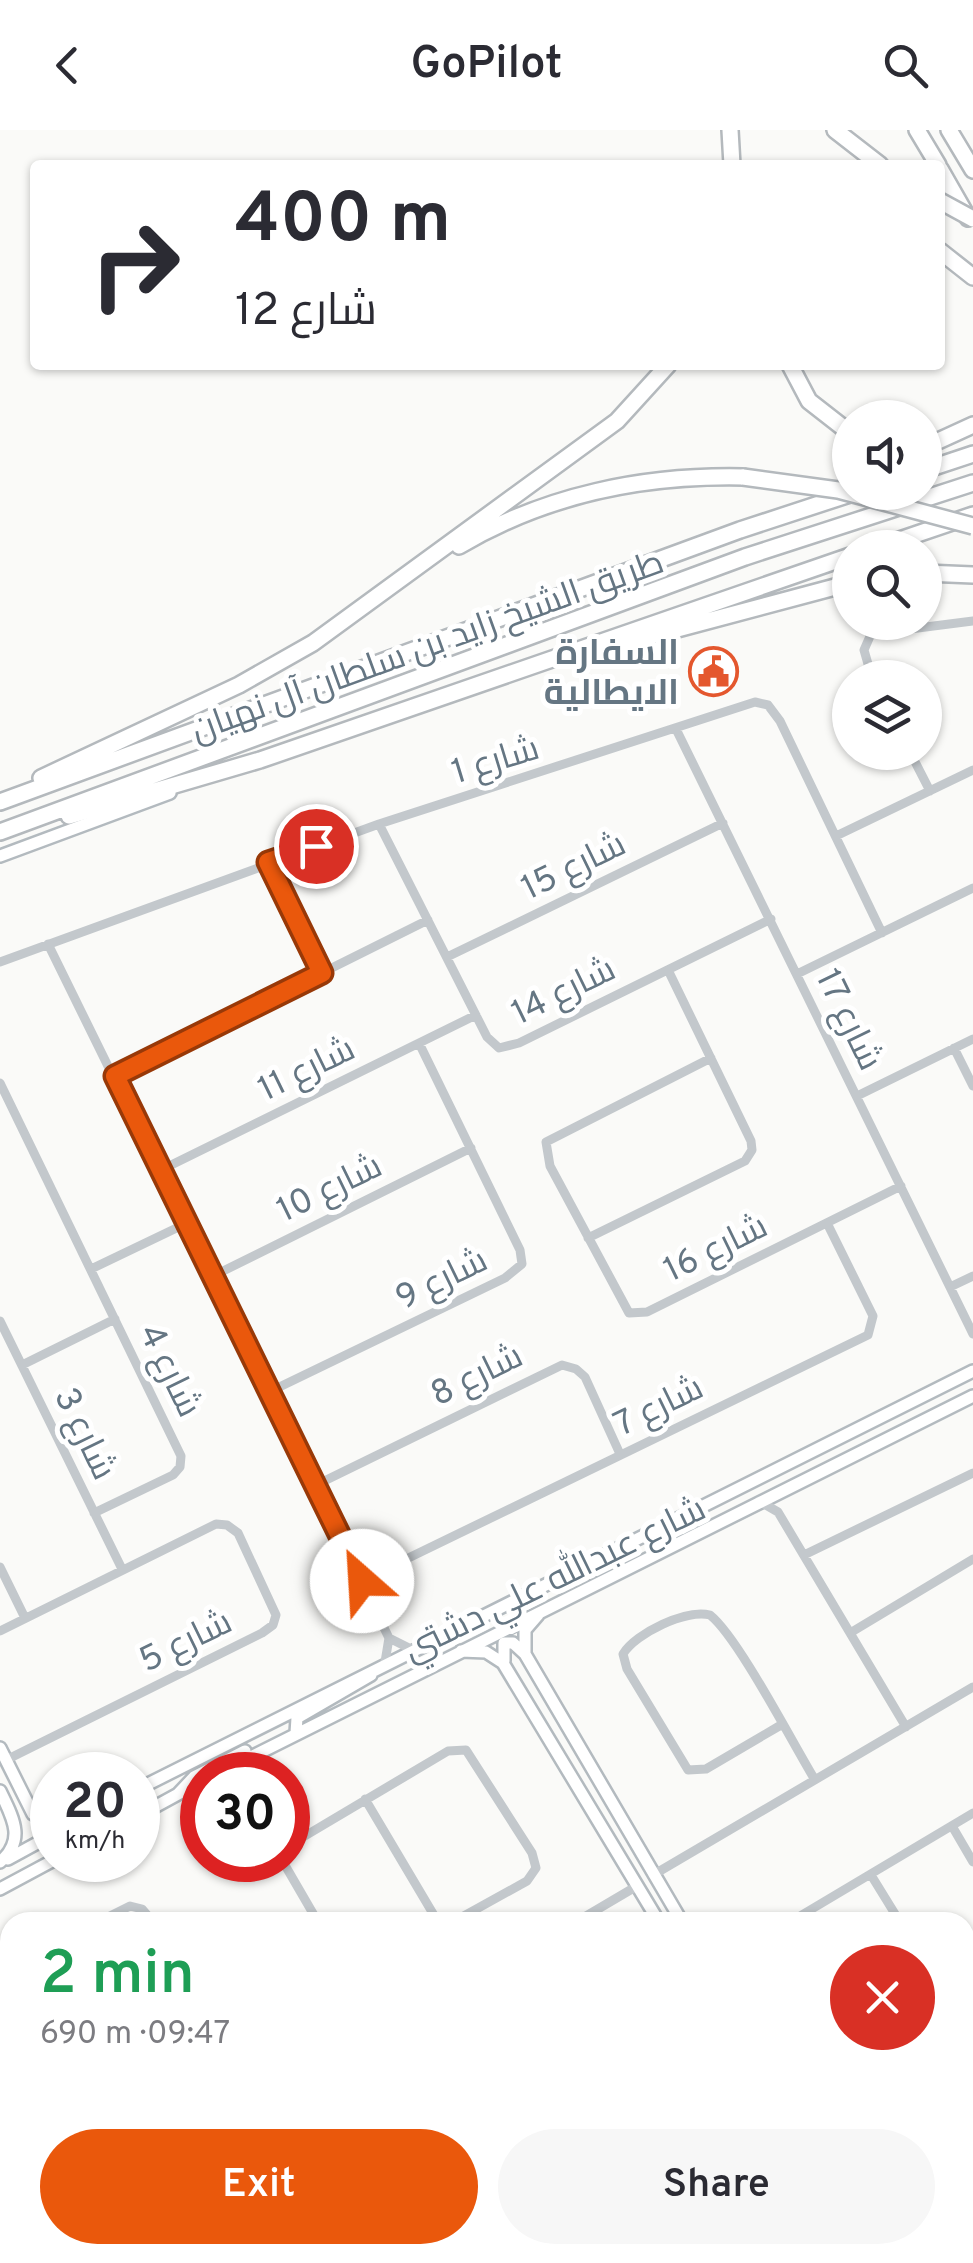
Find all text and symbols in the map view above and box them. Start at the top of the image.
text: GoPilot [410,37,563,94]
icon: back [40,38,95,93]
icon: search [878,38,933,93]
text: 400 m [235,178,451,267]
icon: right [70,200,200,330]
text: شارع 12 [235,284,377,341]
map controls [832,400,942,770]
button: sound [832,400,942,510]
button: search [832,530,942,640]
street label: طريق الشيخ زايد بن سلطان آل نهيان [186,542,670,754]
place label: السفارة الايطالية [544,633,679,717]
public building icon: السفارة الايطالية [688,646,740,698]
button: layers [832,660,942,770]
street label: شارع 1 [447,728,545,796]
pin [274,804,359,889]
icon: arrive [289,819,344,874]
street label: شارع 15 [515,824,634,912]
street label: شارع 14 [505,949,623,1037]
street label: شارع 17 [804,962,891,1078]
street label: شارع 11 [252,1029,363,1113]
street label: شارع 10 [271,1145,390,1234]
street label: شارع 16 [657,1206,775,1294]
street label: شارع 9 [389,1240,496,1322]
street label: شارع 4 [127,1318,210,1425]
street label: شارع 8 [424,1336,531,1418]
street label: شارع 7 [607,1367,711,1448]
street label: شارع 3 [42,1381,124,1488]
street label: شارع عبدالله علي دشتي [395,1485,714,1675]
position arrow [310,1529,414,1633]
street label: شارع 5 [133,1601,240,1684]
speed limit sign: 30 [180,1752,310,1882]
text: 20 [63,1773,127,1836]
text: km/h [65,1826,125,1858]
text: 2 min [40,1939,195,2015]
button: close [830,1945,935,2050]
text: 690 m · 09:47 [40,2015,230,2055]
button: Exit [40,2129,478,2244]
button: Share [498,2129,935,2244]

